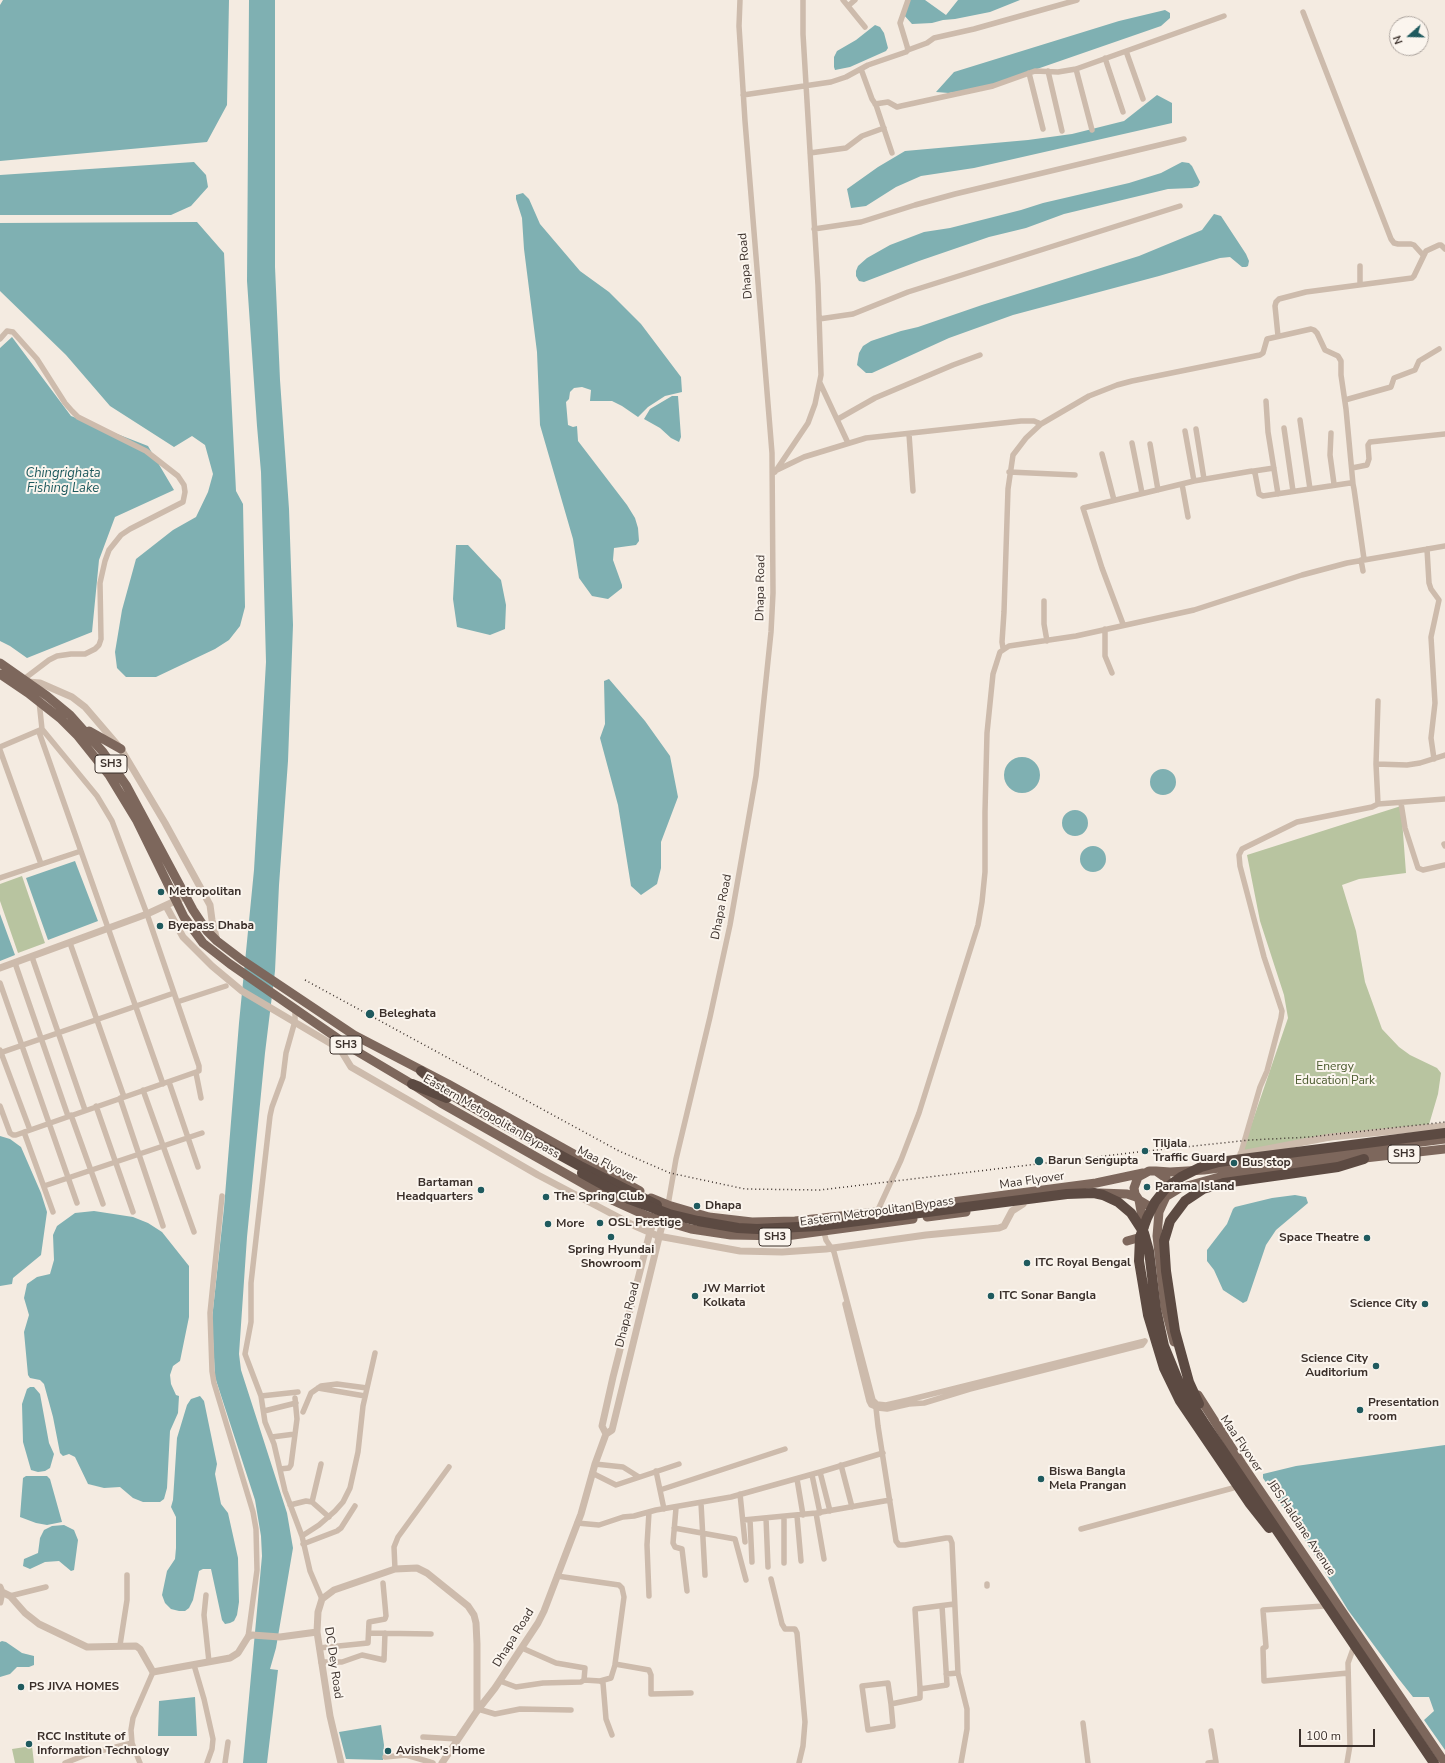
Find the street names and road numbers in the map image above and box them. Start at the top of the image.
street label: Dhapa Road [736,232,756,300]
street label: Dhapa Road [753,555,769,621]
road number: SH3 [95,755,127,773]
street label: Dhapa Road [709,873,735,941]
road number: SH3 [330,1036,362,1054]
street label: Eastern Metropolitan Bypass [420,1072,562,1162]
street label: Maa Flyover [575,1144,639,1186]
road number: SH3 [1388,1145,1420,1163]
street label: Maa Flyover [999,1169,1065,1193]
street label: Eastern Metropolitan Bypass [799,1194,955,1230]
road number: SH3 [759,1228,791,1246]
street label: Dhapa Road [613,1281,643,1349]
street label: Maa Flyover [1217,1413,1265,1475]
street label: JBS Haldane Avenue [1264,1478,1338,1578]
street label: Dhapa Road [490,1606,538,1670]
street label: DC Dey Road [321,1626,345,1700]

